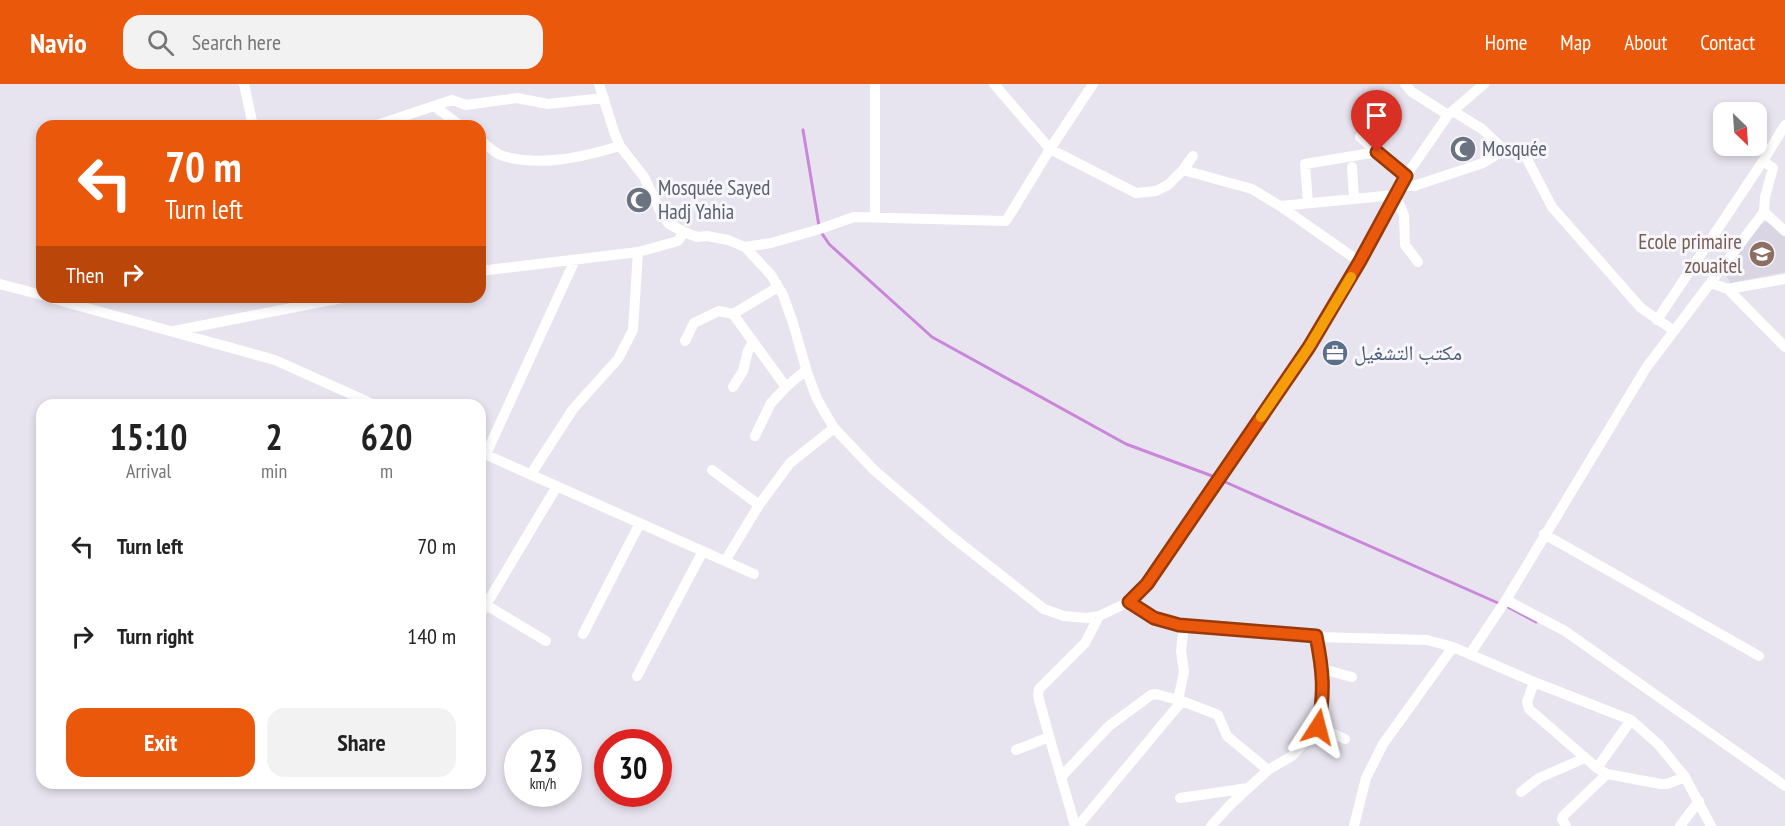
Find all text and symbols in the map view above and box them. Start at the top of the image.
search box [123,15,543,69]
text: Navio [30,24,87,61]
icon: search [144,26,177,59]
text: Search here [192,28,281,56]
text: Home [1485,29,1527,56]
text: Map [1560,29,1591,56]
text: About [1624,29,1667,56]
text: Contact [1700,29,1755,56]
pin [1351,90,1402,152]
icon: arrive [1360,99,1393,132]
north arrow [1713,102,1767,156]
map controls [1713,102,1767,156]
mosque icon: Mosquée [1448,134,1478,164]
place label: Mosquée [1482,135,1547,162]
text: 70 m [165,139,242,194]
icon: left [66,144,144,222]
place label: Mosquée Sayed Hadj Yahia [658,174,770,225]
mosque icon: Mosquée Sayed Hadj Yahia [624,185,654,215]
text: Turn left [165,192,243,226]
place label: Ecole primaire zouaitel [1638,228,1742,279]
school or university icon: Ecole primaire zouaitel [1747,239,1777,269]
icon: right [116,258,149,291]
text: Then [66,261,104,289]
office icon: مكتب التشغيل [1320,338,1350,368]
place label: مكتب التشغيل [1354,339,1462,366]
text: 15:10 [110,413,187,460]
text: 2 [265,413,283,460]
text: 620 [361,413,412,460]
text: Arrival [126,458,171,484]
text: min [261,458,287,484]
text: m [380,458,393,484]
icon: left [66,530,99,563]
text: Turn left [117,532,183,560]
text: 70 m [417,532,456,560]
icon: right [66,620,99,653]
text: Turn right [117,622,194,650]
text: 140 m [407,622,456,650]
position arrow [1286,695,1350,759]
button: Exit [66,708,255,777]
button: Share [267,708,456,777]
speed limit sign: 30 [594,729,672,807]
text: 23 [529,741,557,780]
text: km/h [530,774,556,793]

